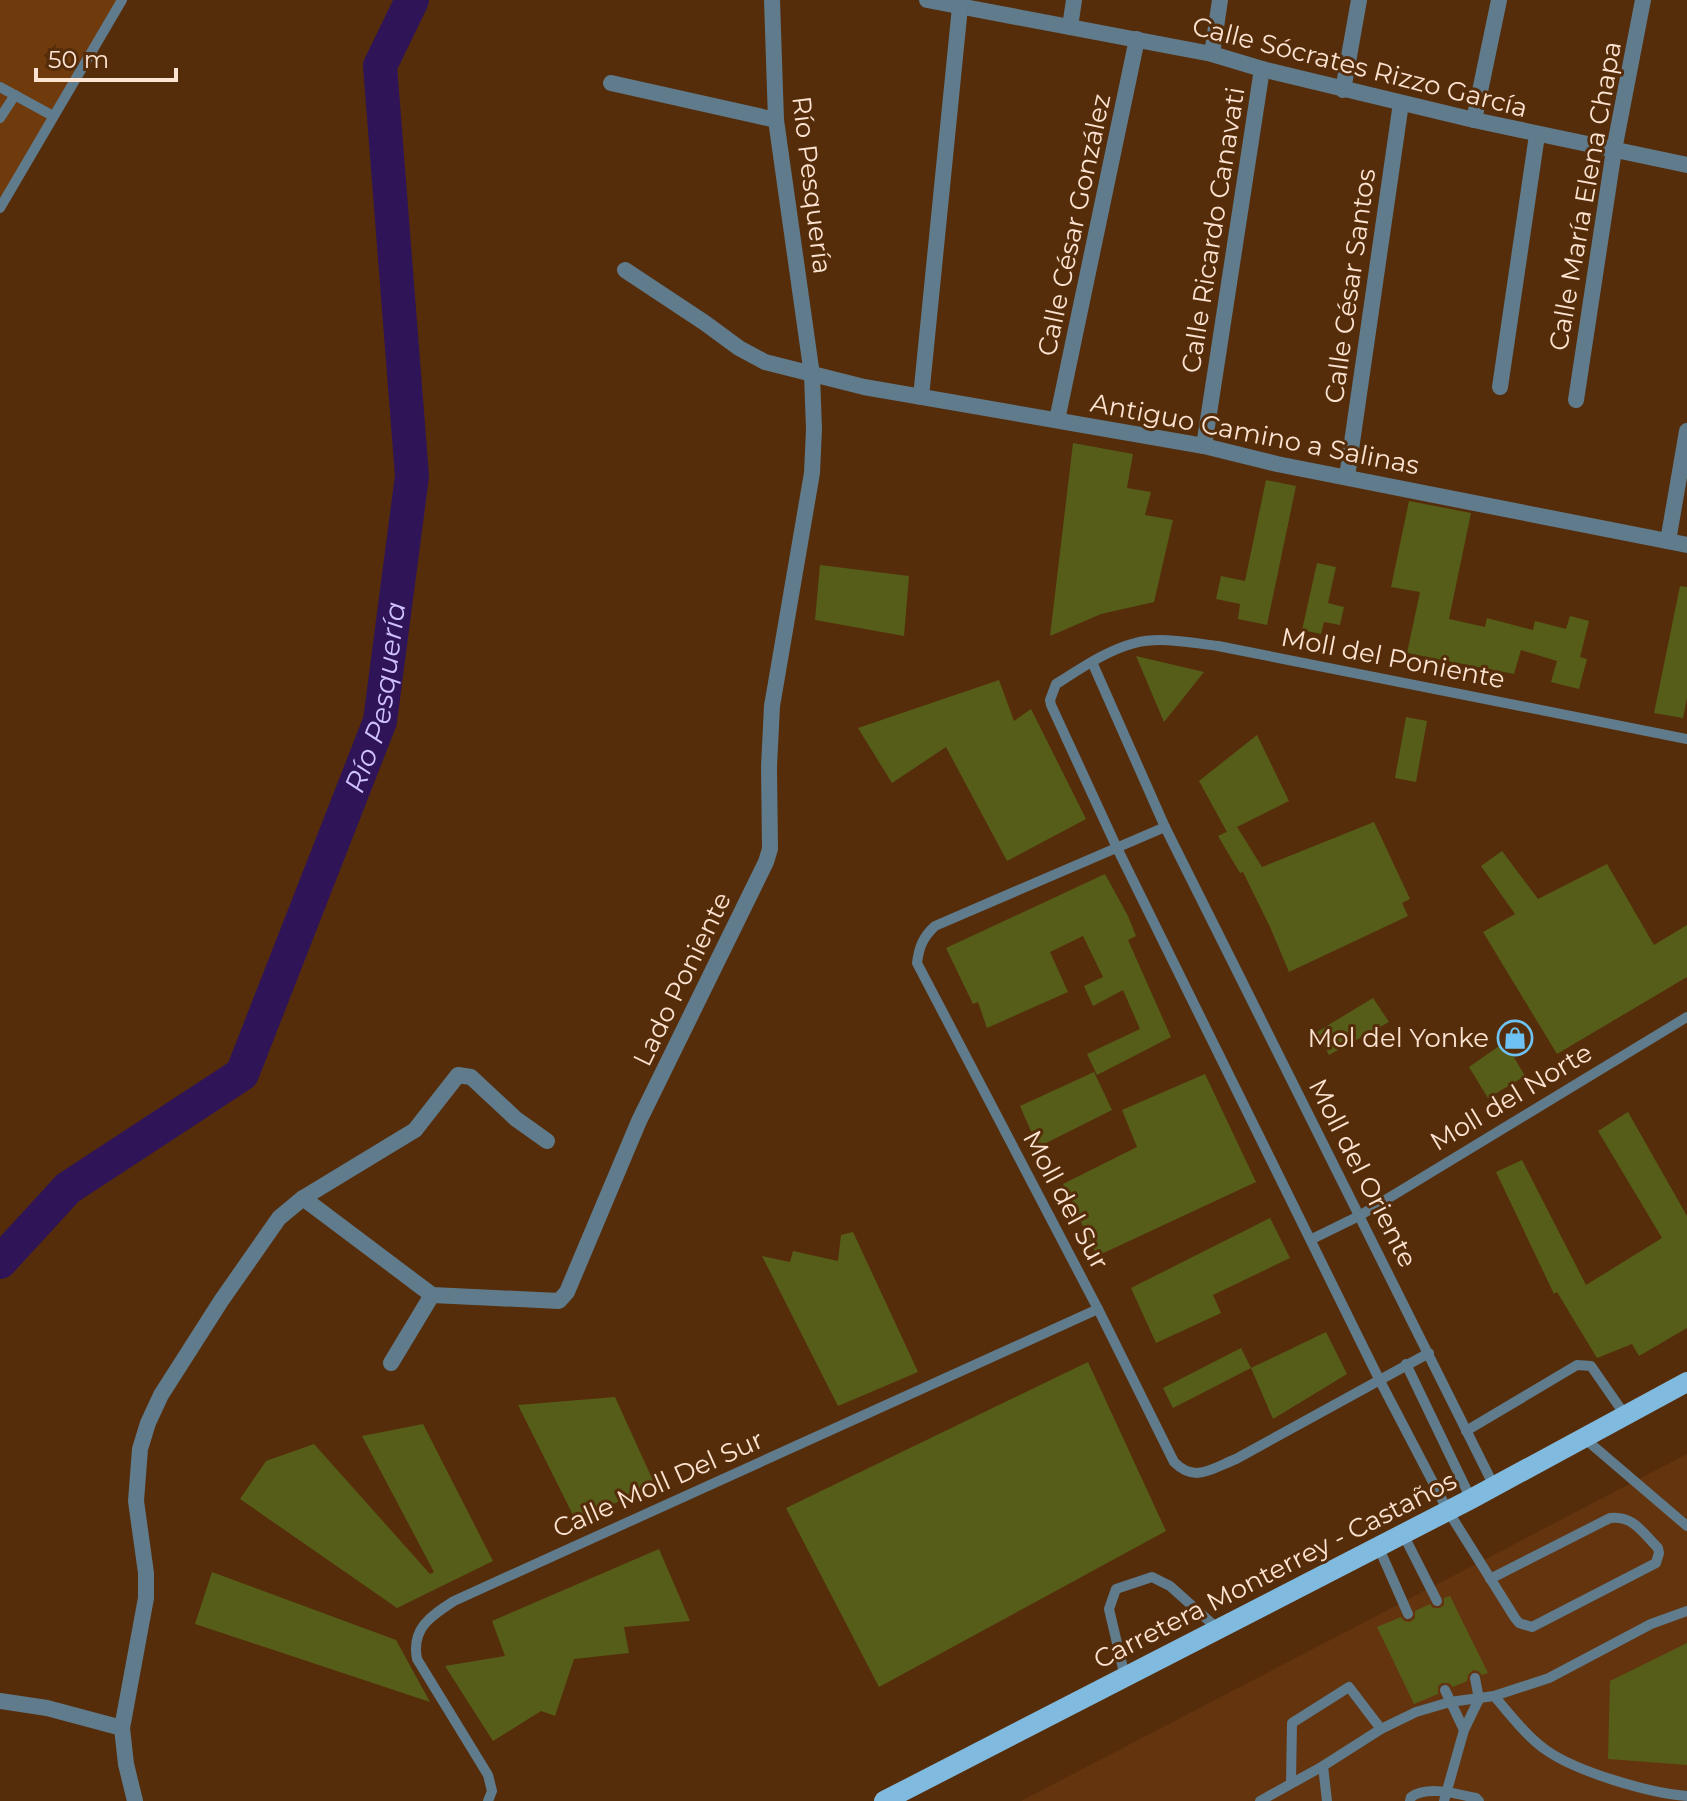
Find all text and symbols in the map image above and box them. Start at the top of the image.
street label: Calle Sócrates Rizzo García [1189,10,1531,124]
scale bar [36,32,176,82]
street label: Calle María Elena Chapa [1542,39,1628,353]
text: 50 m [48,45,109,74]
street label: Calle Ricardo Canavati [1175,85,1251,375]
street label: Calle César González [1031,91,1117,359]
street label: Río Pesquería [785,94,839,276]
street label: Calle César Santos [1318,166,1382,406]
street label: Antiguo Camino a Salinas [1088,386,1422,482]
water label: Río Pesquería [337,600,412,797]
street label: Moll del Poniente [1278,621,1508,695]
street label: Lado Poniente [626,887,738,1071]
shop icon: Mol del Yonke [1496,1019,1534,1057]
place label: Mol del Yonke [1307,1022,1489,1054]
street label: Moll del Norte [1424,1036,1598,1158]
street label: Moll del Oriente [1302,1073,1424,1273]
street label: Moll del Sur [1016,1125,1116,1275]
street label: Calle Moll Del Sur [548,1423,768,1545]
street label: Carretera Monterrey - Castaños [1088,1464,1462,1676]

